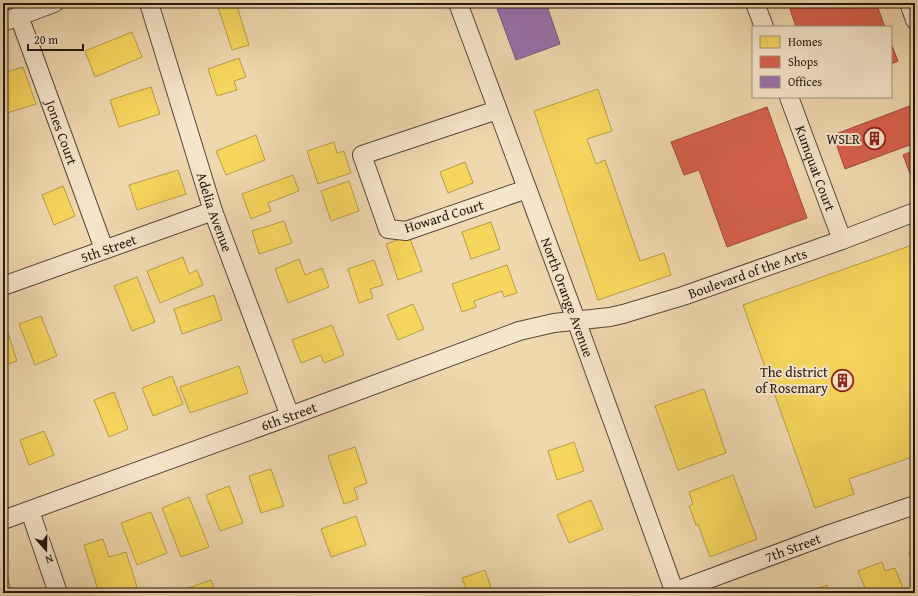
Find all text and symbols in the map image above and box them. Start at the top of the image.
scale bar [28,26,83,52]
legend [752,26,892,98]
text: 20 m [34,31,58,48]
text: Homes [788,33,823,50]
text: Shops [788,53,818,70]
text: Offices [788,73,822,90]
street label: Jones Court [40,95,83,168]
street label: Kumquat Court [790,123,840,214]
building icon: WSLR [862,126,888,152]
place label: WSLR [826,129,861,149]
street label: Adelia Avenue [192,170,238,255]
street label: Howard Court [402,194,486,238]
street label: 5th Street [78,229,139,268]
street label: North Orange Avenue [536,235,599,360]
street label: Boulevard of the Arts [685,243,810,303]
place label: The district of Rosemary [755,362,828,398]
building icon: The district of Rosemary [830,367,856,393]
street label: 6th Street [258,397,320,436]
street label: 7th Street [762,528,824,567]
north arrow [26,530,66,570]
text: N [43,551,56,568]

